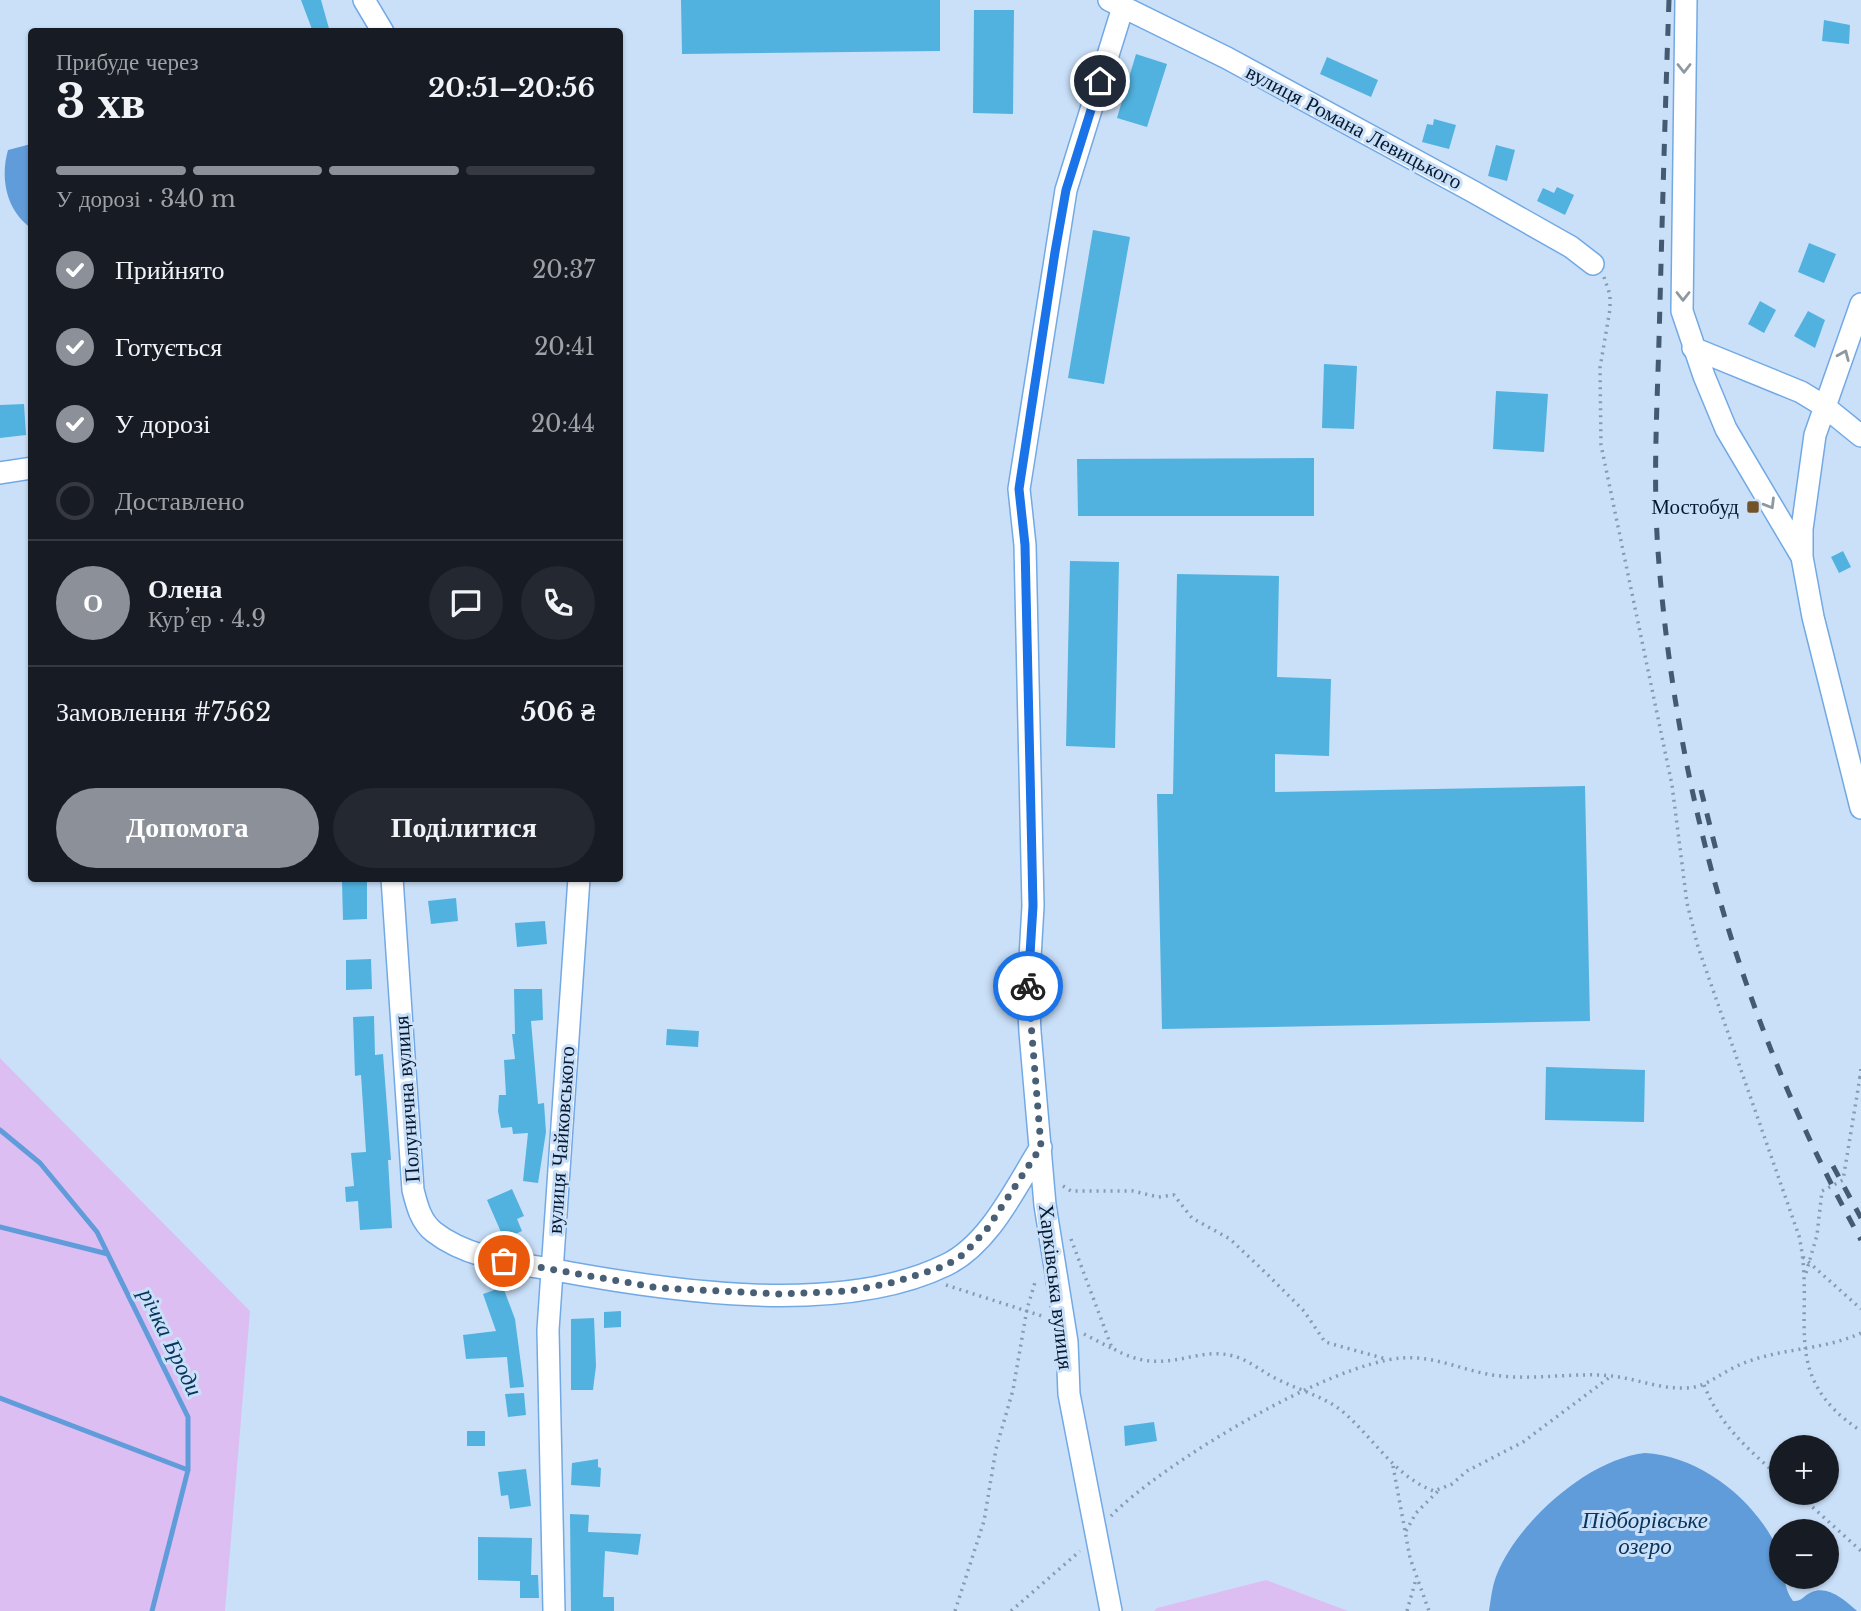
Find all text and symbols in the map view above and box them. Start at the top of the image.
text: Прибуде через [56,48,199,76]
pin [1070,51,1130,111]
street label: вулиця Романа Левицького [1241,59,1467,195]
icon: home [1081,62,1119,100]
one-way arrow [1677,63,1692,74]
text: 20:51–20:56 [428,72,595,104]
text: 3 хв [56,73,145,130]
text: У дорозі · 340 m [56,185,236,213]
icon: check [56,251,94,289]
text: Прийнято [115,254,225,286]
text: 20:37 [532,256,595,284]
one-way arrow [1675,290,1690,301]
icon: check [56,328,94,366]
text: Готується [115,331,222,363]
text: 20:41 [534,333,595,361]
one-way arrow [1836,350,1850,363]
icon: check [56,405,94,443]
text: У дорозі [115,408,211,440]
text: 20:44 [531,410,595,438]
text: Доставлено [115,485,245,517]
place label: Мостобуд [1651,494,1739,520]
one-way arrow [1761,496,1774,509]
marker: Мостобуд [1745,499,1761,515]
button: chat [429,566,503,640]
button: phone [521,566,595,640]
text: Олена [148,573,222,605]
text: О [83,587,103,619]
text: Кур’єр · 4.9 [148,605,266,633]
text: Замовлення #7562 [56,696,271,728]
text: 506 ₴ [521,696,595,728]
button: Допомога [56,788,319,868]
button: Поділитися [333,788,595,868]
courier [993,951,1063,1021]
icon: bike [1009,967,1047,1005]
street label: Полунична вулиця [388,1014,426,1183]
street label: вулиця Чайковського [541,1045,581,1235]
street label: Харківська вулиця [1033,1203,1079,1371]
pin [474,1231,534,1291]
icon: bag [485,1242,523,1280]
water label: річка Броди [132,1282,209,1400]
map controls [1769,1435,1839,1589]
button: + [1769,1435,1839,1505]
water label: Підборівське озеро [1581,1506,1708,1560]
button: − [1769,1519,1839,1589]

